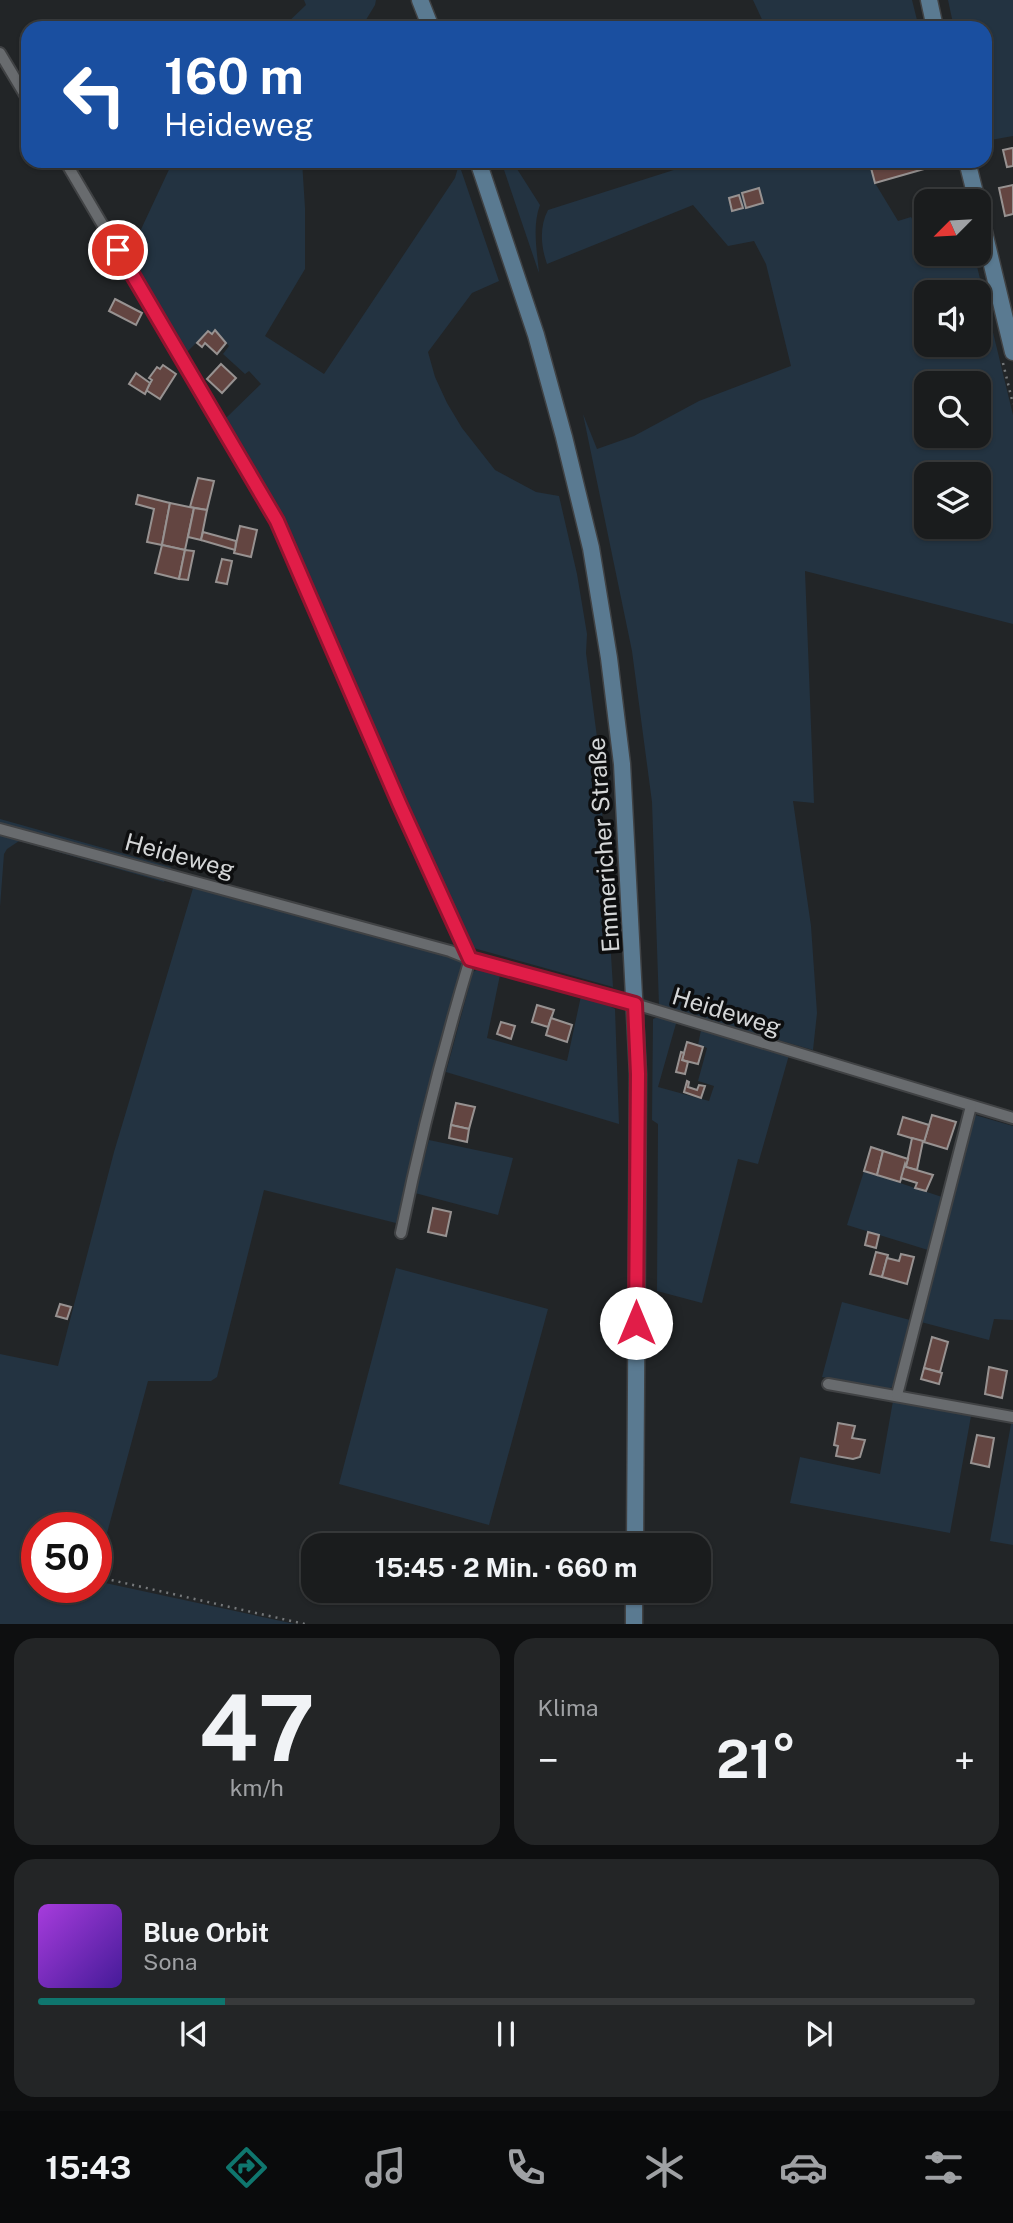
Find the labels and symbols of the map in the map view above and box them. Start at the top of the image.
north arrow [914,189,990,266]
pin [88,220,148,280]
street label: Emmericher Straße [582,737,624,953]
street label: Heideweg [122,827,238,883]
street label: Heideweg [669,981,785,1041]
position arrow [599,1286,673,1360]
speed limit sign: 50 [21,1512,112,1603]

